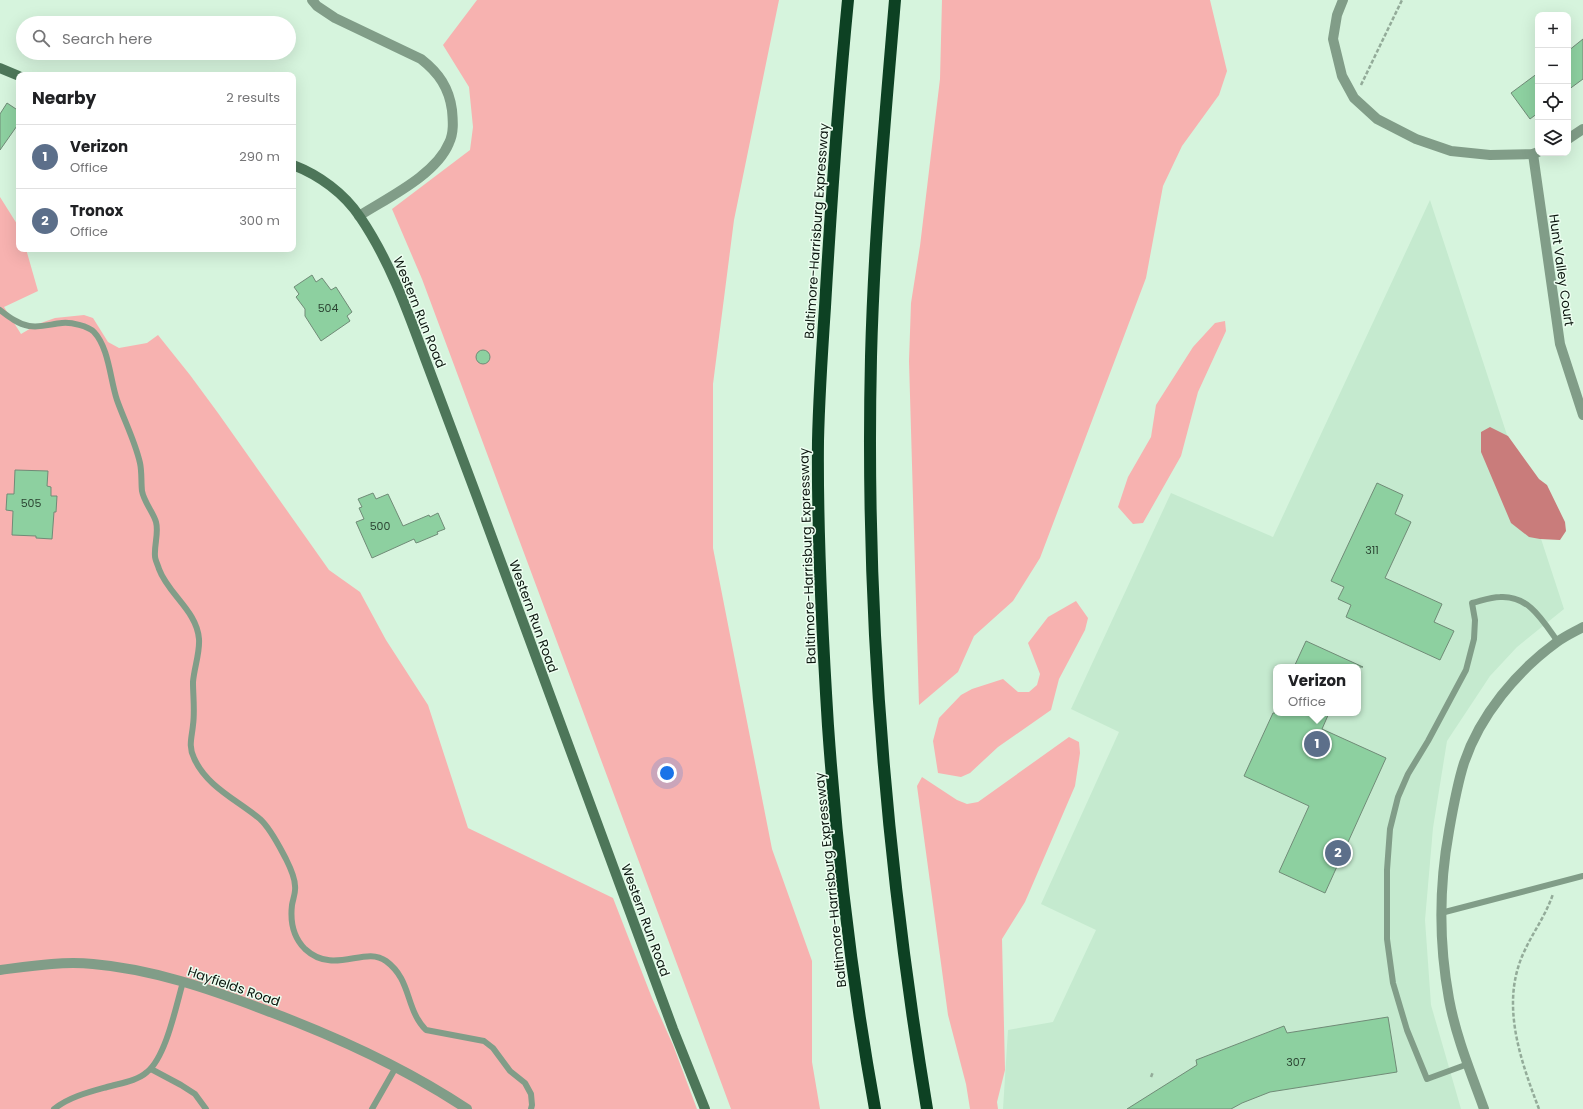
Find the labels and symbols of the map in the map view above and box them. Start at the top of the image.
street label: Baltimore-Harrisburg Expressway [799,122,834,340]
street label: Hunt Valley Court [1544,213,1579,328]
street label: Western Run Road [388,254,451,371]
house number: 504 [318,300,338,316]
street label: Baltimore-Harrisburg Expressway [794,447,821,664]
house number: 505 [21,495,41,511]
house number: 500 [370,518,390,534]
house number: 311 [1365,542,1379,558]
street label: Western Run Road [504,557,563,675]
pin: 1 [1304,729,1330,759]
your location [657,763,677,783]
street label: Baltimore-Harrisburg Expressway [810,771,851,988]
pin: 2 [1325,838,1351,868]
street label: Western Run Road [616,861,675,979]
street label: Hayfields Road [185,962,283,1011]
house number: 307 [1286,1054,1306,1070]

